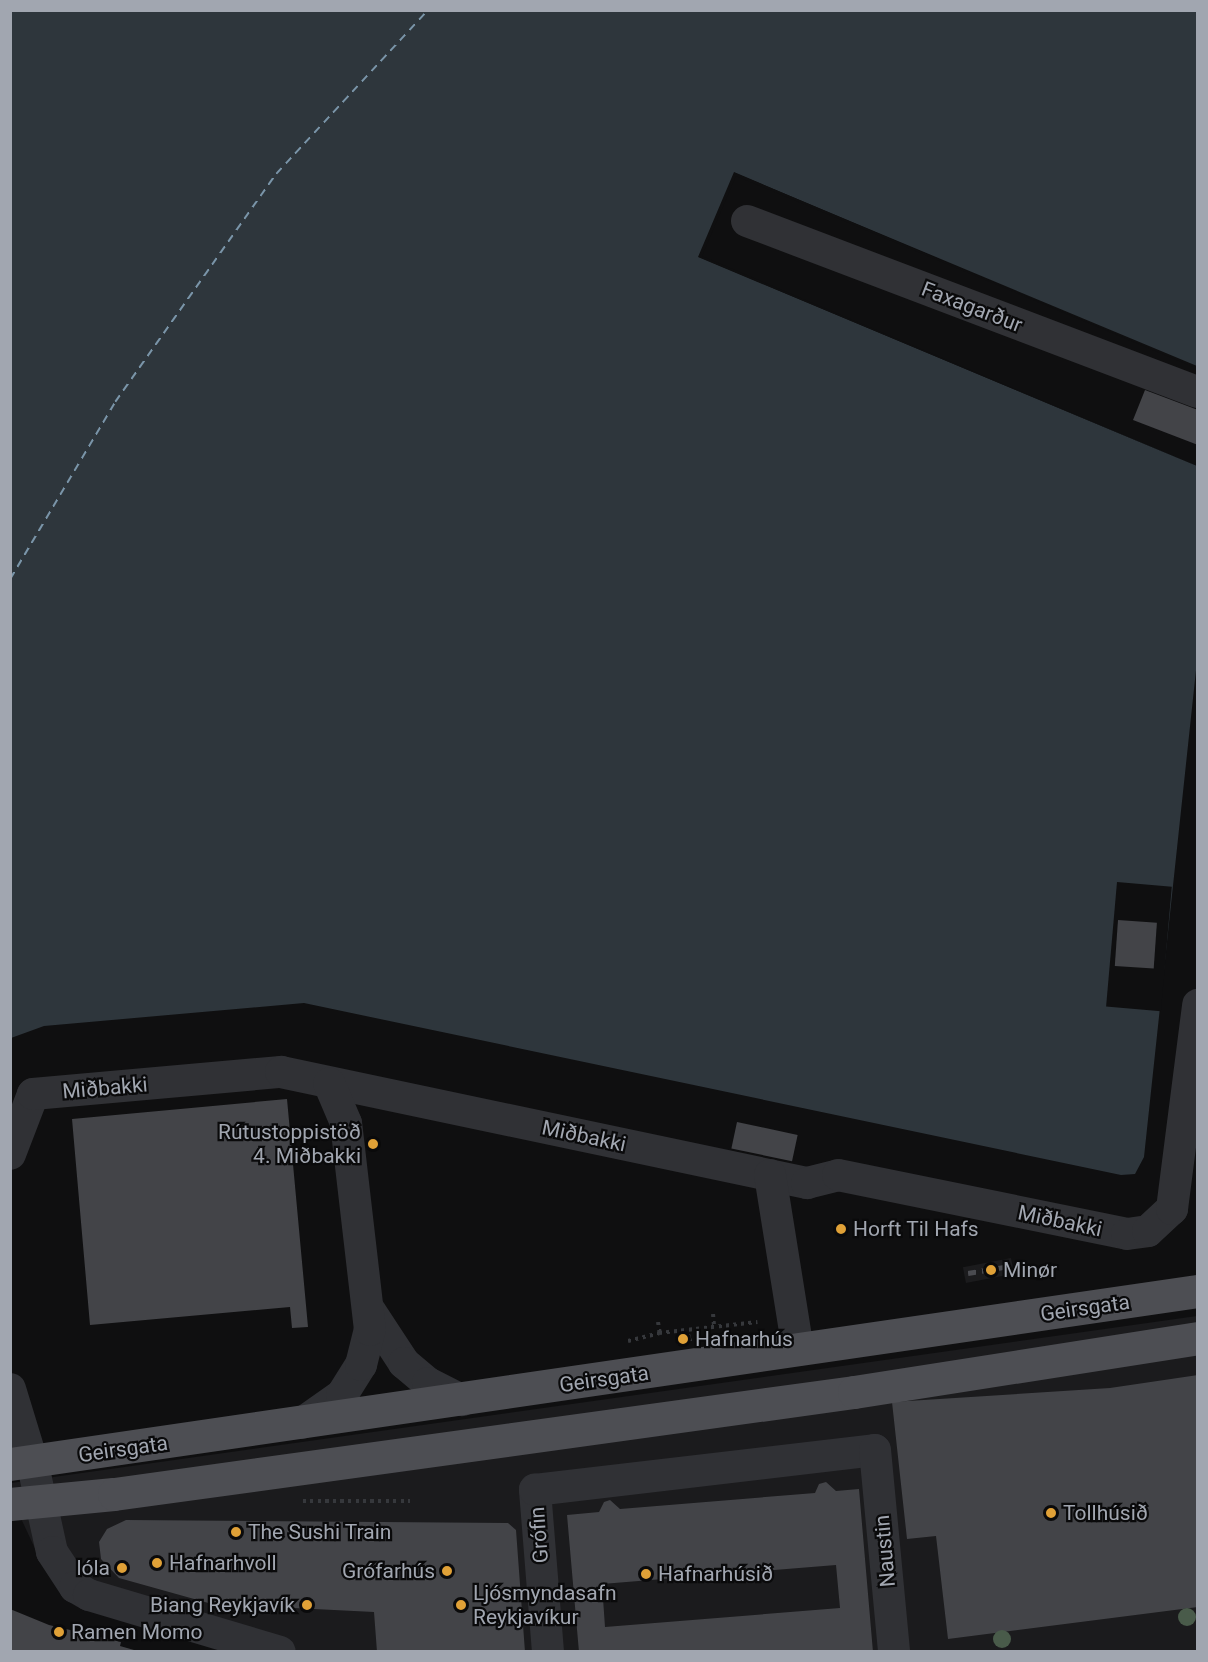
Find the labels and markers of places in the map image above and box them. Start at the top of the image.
place label: Rútustoppistöð 4. Miðbakki [218,1119,361,1169]
marker: Rútustoppistöð 4. Miðbakki [366,1137,380,1151]
place label: Horft Til Hafs [853,1216,979,1242]
marker: Horft Til Hafs [834,1222,848,1236]
place label: Minør [1003,1257,1057,1283]
marker: Minør [984,1263,998,1277]
place label: Hafnarhús [695,1326,793,1352]
marker: Hafnarhús [676,1332,690,1346]
place label: Tollhúsið [1063,1500,1148,1526]
marker: Tollhúsið [1044,1506,1058,1520]
place label: The Sushi Train [248,1519,392,1545]
marker: The Sushi Train [229,1525,243,1539]
place label: Hafnarhvoll [169,1550,277,1576]
place label: lóla [76,1555,110,1581]
marker: Hafnarhvoll [150,1556,164,1570]
place label: Grófarhús [342,1558,435,1584]
marker: lóla [115,1561,129,1575]
place label: Hafnarhúsið [658,1561,773,1587]
marker: Grófarhús [440,1564,454,1578]
marker: Hafnarhúsið [639,1567,653,1581]
place label: Ljósmyndasafn Reykjavíkur [473,1580,617,1630]
place label: Biang Reykjavík [150,1592,295,1618]
marker: Biang Reykjavík [300,1598,314,1612]
marker: Ljósmyndasafn Reykjavíkur [454,1598,468,1612]
place label: Ramen Momo [71,1619,202,1645]
marker: Ramen Momo [52,1625,66,1639]

